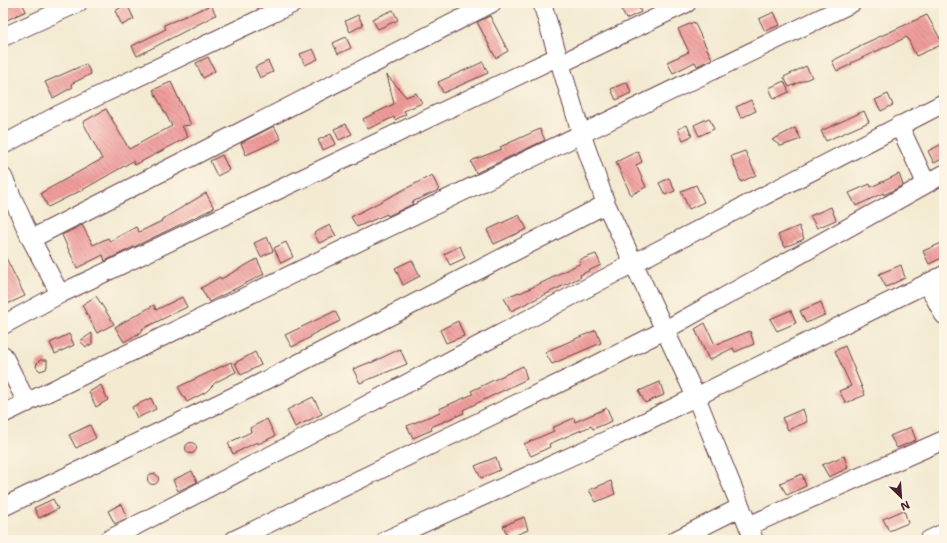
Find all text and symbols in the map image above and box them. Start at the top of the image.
north arrow [881,477,921,517]
text: N [898,497,912,514]

